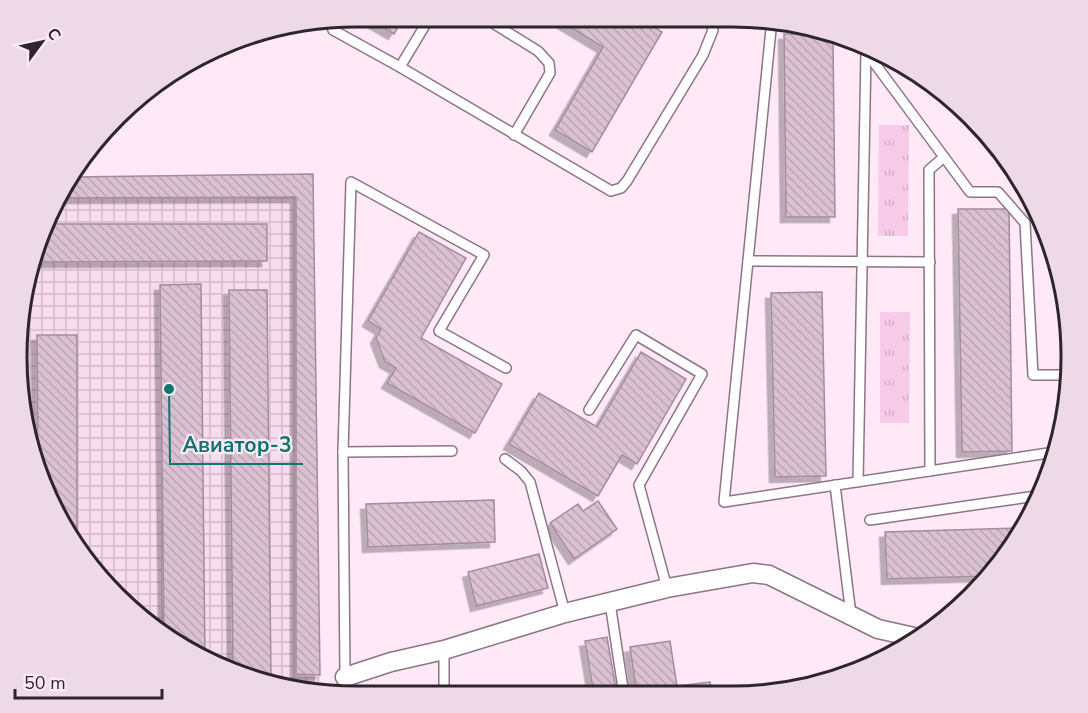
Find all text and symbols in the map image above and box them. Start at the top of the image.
north arrow [12,12,72,72]
text: С [42,24,66,45]
callout: Авиатор-3 [170,425,303,464]
text: Авиатор-3 [182,431,292,459]
scale bar [15,662,162,700]
text: 50 m [24,671,66,695]

